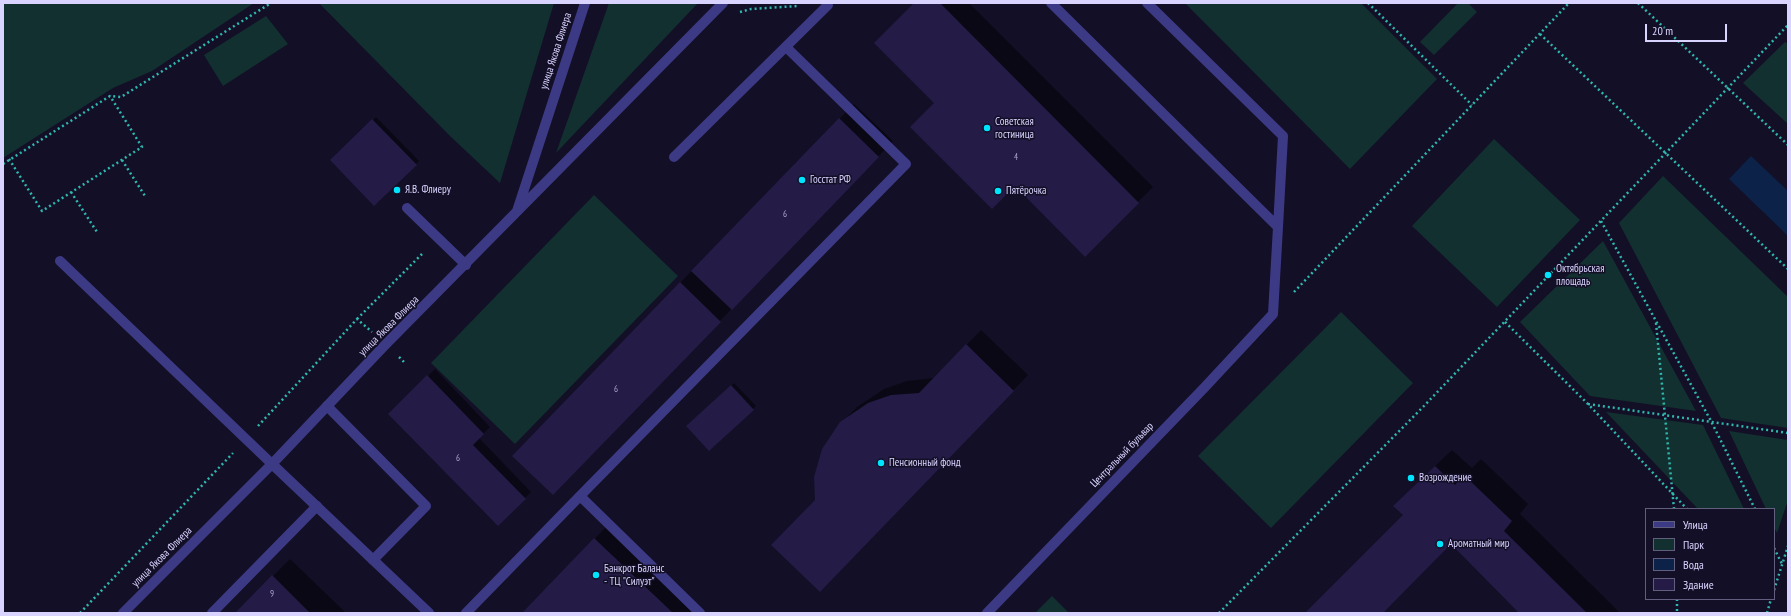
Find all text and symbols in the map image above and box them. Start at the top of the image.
street label: улица Якова Флиера [537,11,575,91]
scale bar [1647,16,1729,42]
text: 20 m [1652,23,1673,38]
place label: Советская гостиница [995,115,1034,141]
marker: Советская гостиница [982,123,992,133]
house number: 4 [1014,152,1018,162]
place label: Госстат РФ [810,173,851,187]
marker: Госстат РФ [797,175,807,185]
place label: Я.В. Флиеру [405,183,451,197]
place label: Пятёрочка [1006,184,1047,198]
marker: Я.В. Флиеру [392,185,402,195]
marker: Пятёрочка [993,186,1003,196]
house number: 6 [783,209,787,219]
place label: Октябрьская площадь [1556,262,1604,288]
marker: Октябрьская площадь [1543,270,1553,280]
street label: улица Якова Флиера [356,293,422,359]
house number: 6 [614,384,618,394]
street label: Центральный бульвар [1088,420,1156,490]
house number: 6 [456,453,460,463]
place label: Пенсионный фонд [889,456,961,470]
marker: Пенсионный фонд [876,458,886,468]
place label: Возрождение [1419,471,1472,485]
marker: Возрождение [1406,473,1416,483]
legend [1645,508,1775,600]
text: Улица [1683,517,1708,532]
street label: улица Якова Флиера [129,524,195,590]
place label: Ароматный мир [1448,537,1510,551]
text: Парк [1683,537,1704,552]
marker: Ароматный мир [1435,539,1445,549]
text: Вода [1683,557,1704,572]
place label: Банкрот Баланс - ТЦ "Силуэт" [604,562,664,588]
marker: Банкрот Баланс - ТЦ "Силуэт" [591,570,601,580]
text: Здание [1683,577,1714,592]
house number: 9 [270,589,274,599]

